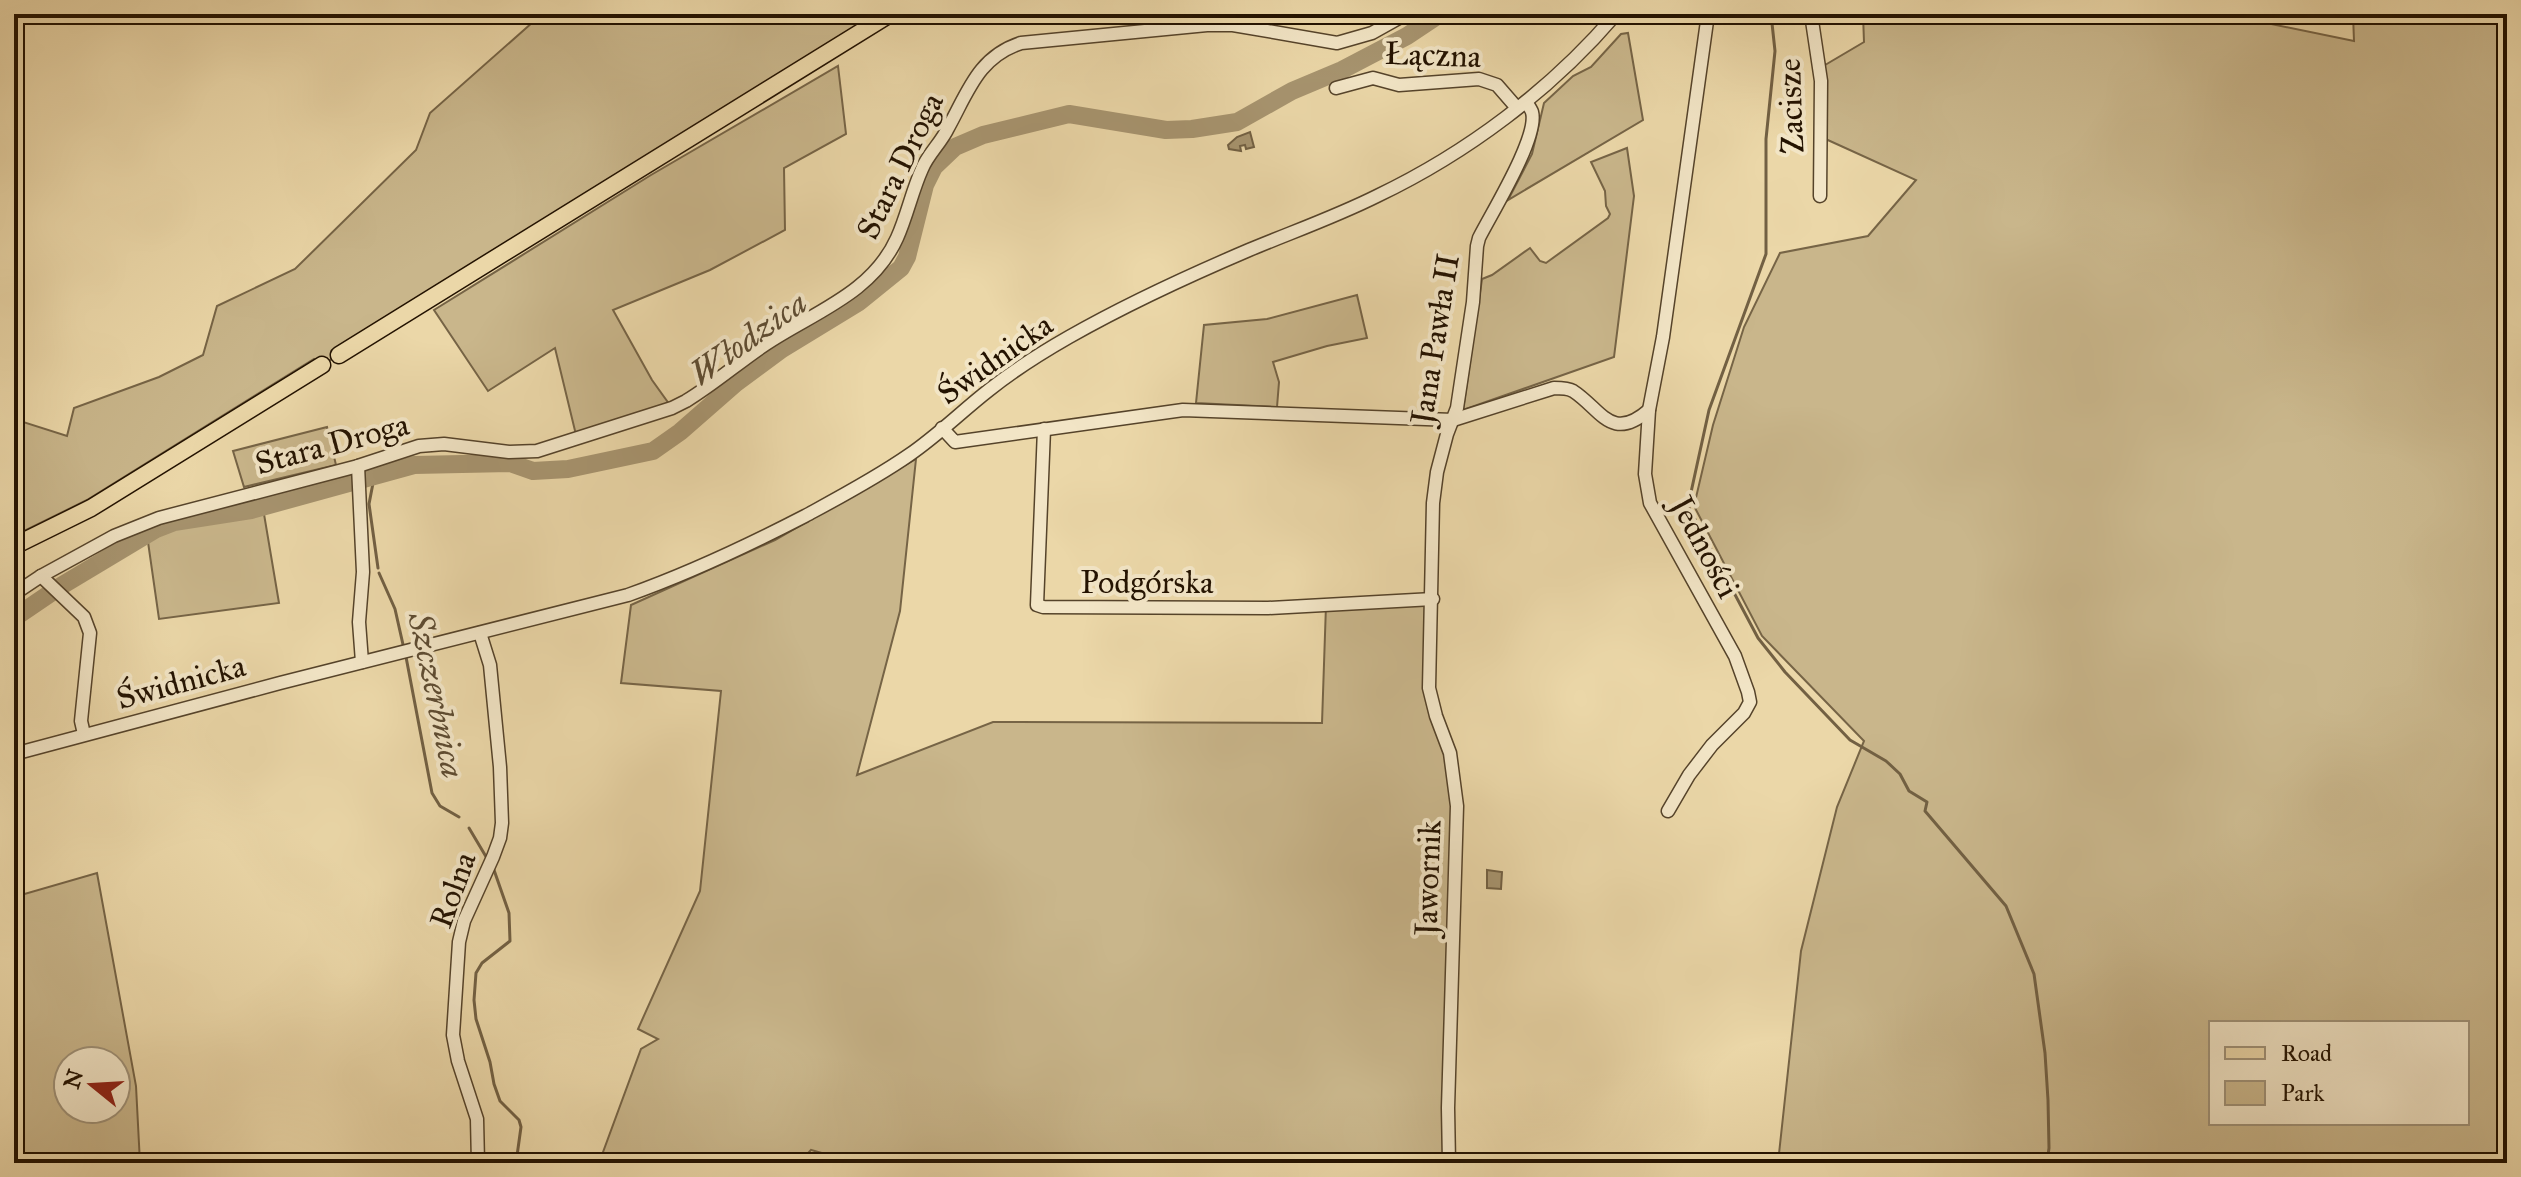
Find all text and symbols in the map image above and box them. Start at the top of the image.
street label: Łączna [1384,34,1482,76]
street label: Zacisze [1770,58,1812,154]
street label: Stara Droga [848,86,952,245]
street label: Jana Pawła II [1402,251,1468,430]
water label: Włodzica [681,282,815,394]
street label: Świdnicka [929,304,1061,413]
street label: Stara Droga [251,405,414,483]
street label: Jedności [1661,487,1748,605]
street label: Podgórska [1080,563,1214,602]
water label: Szczerbnica [399,607,475,782]
street label: Świdnicka [112,645,250,718]
street label: Jawornik [1406,819,1450,939]
street label: Rolna [421,846,485,933]
legend [2209,1021,2469,1125]
text: Road [2281,1038,2332,1068]
north arrow [52,1045,132,1125]
text: N [58,1066,89,1092]
text: Park [2281,1078,2325,1108]

